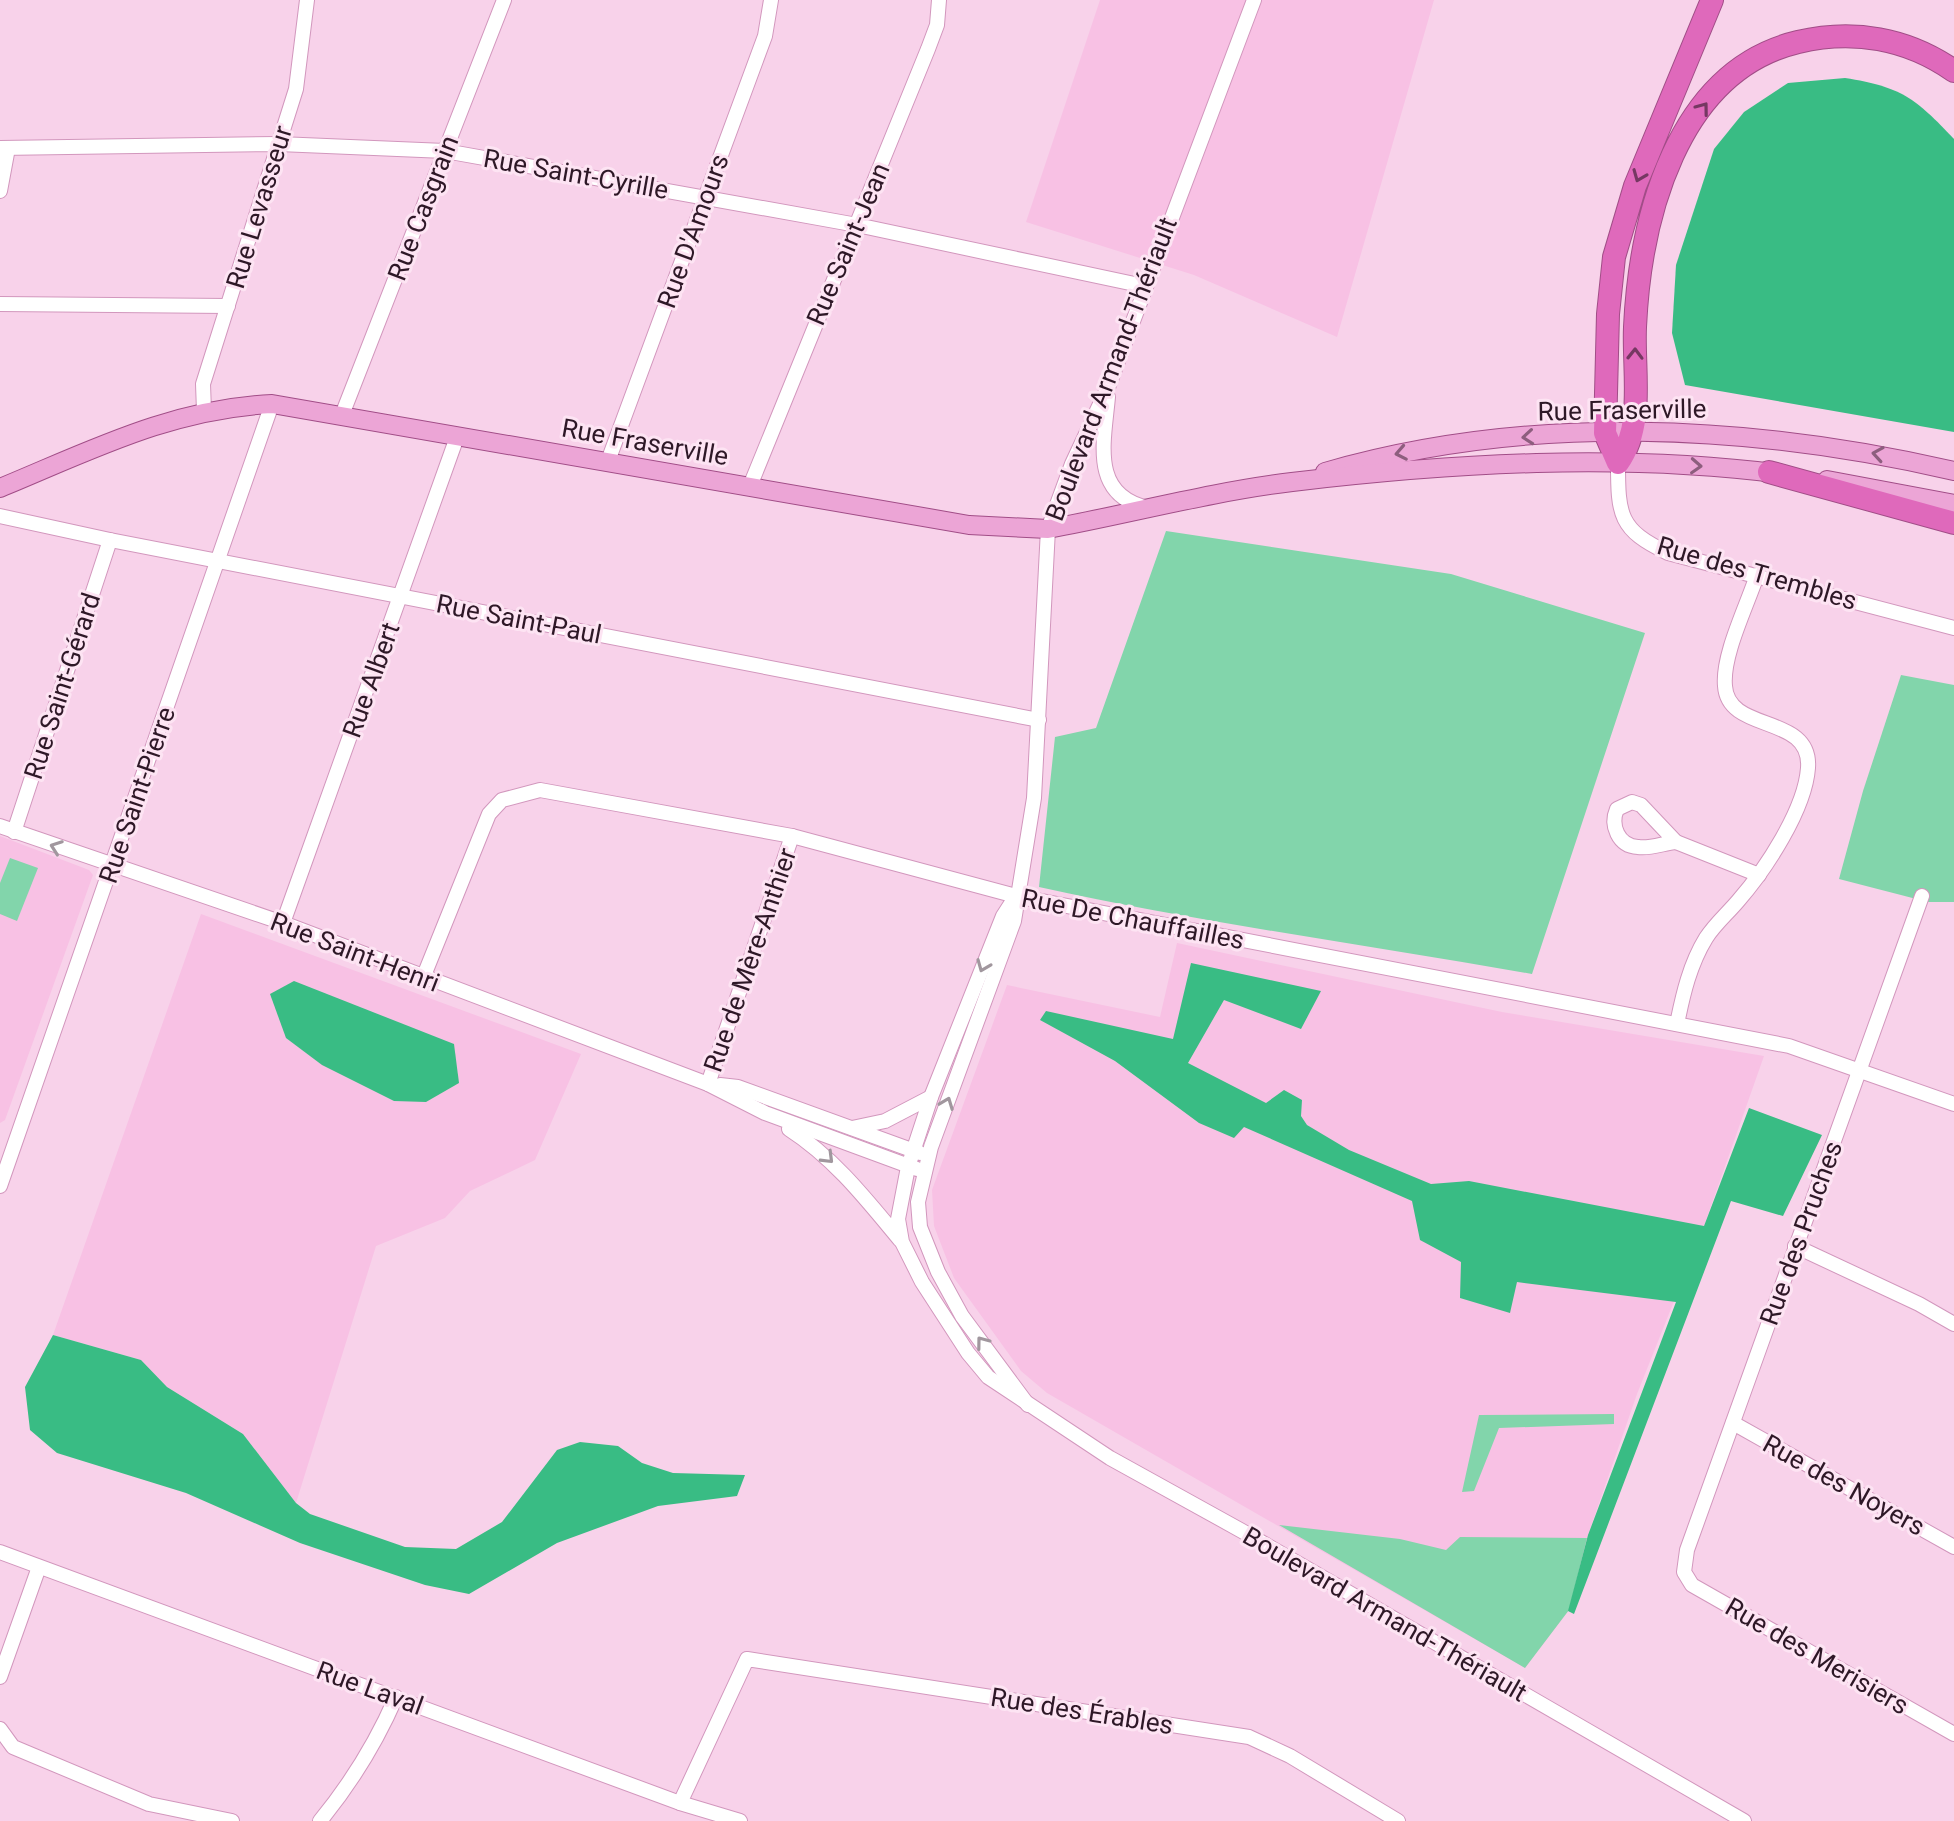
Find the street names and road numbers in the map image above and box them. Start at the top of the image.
street label: Rue Levasseur [220,122,298,292]
street label: Rue Casgrain [382,131,464,285]
street label: Rue Saint-Cyrille [481,143,671,205]
street label: Rue D'Amours [651,150,735,312]
street label: Rue Saint-Jean [800,158,896,330]
street label: Boulevard Armand-Thériault [1039,213,1183,525]
street label: Rue Fraserville [1537,394,1707,426]
street label: Rue Fraserville [559,413,731,471]
street label: Rue des Trembles [1654,530,1860,616]
street label: Rue Saint-Paul [434,588,604,650]
street label: Rue Saint-Gérard [18,589,106,783]
street label: Rue Albert [336,618,406,742]
street label: Rue Saint-Pierre [93,703,181,887]
street label: Rue de Mère-Anthier [698,844,802,1076]
street label: Rue De Chauffailles [1019,883,1247,955]
street label: Rue Saint-Henri [266,906,444,998]
street label: Rue des Pruches [1754,1137,1848,1329]
street label: Rue des Noyers [1758,1428,1930,1542]
street label: Boulevard Armand-Thériault [1238,1520,1532,1708]
street label: Rue des Merisiers [1720,1591,1914,1721]
street label: Rue Laval [313,1655,427,1721]
street label: Rue des Érables [989,1682,1175,1740]

